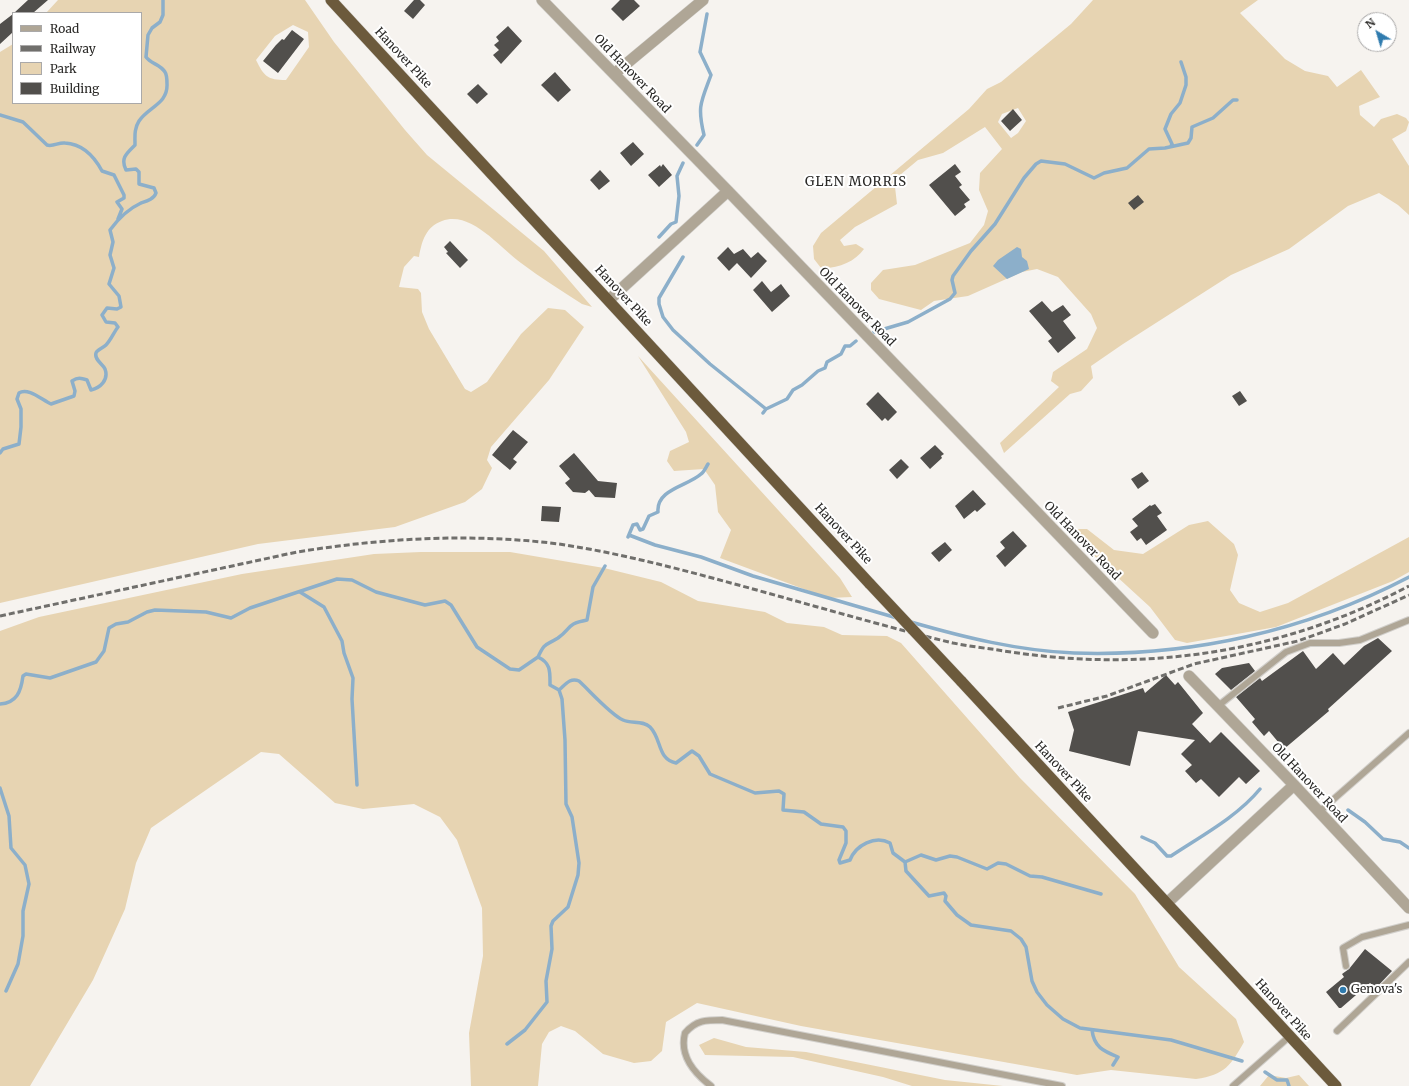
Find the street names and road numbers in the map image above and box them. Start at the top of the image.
street label: Hanover Pike [371,25,435,91]
street label: Old Hanover Road [591,32,673,116]
street label: Hanover Pike [591,263,655,329]
street label: Old Hanover Road [816,265,898,349]
street label: Old Hanover Road [1041,499,1123,583]
street label: Hanover Pike [811,501,875,567]
street label: Hanover Pike [1031,739,1095,805]
street label: Old Hanover Road [1268,740,1350,826]
street label: Hanover Pike [1252,976,1314,1044]

